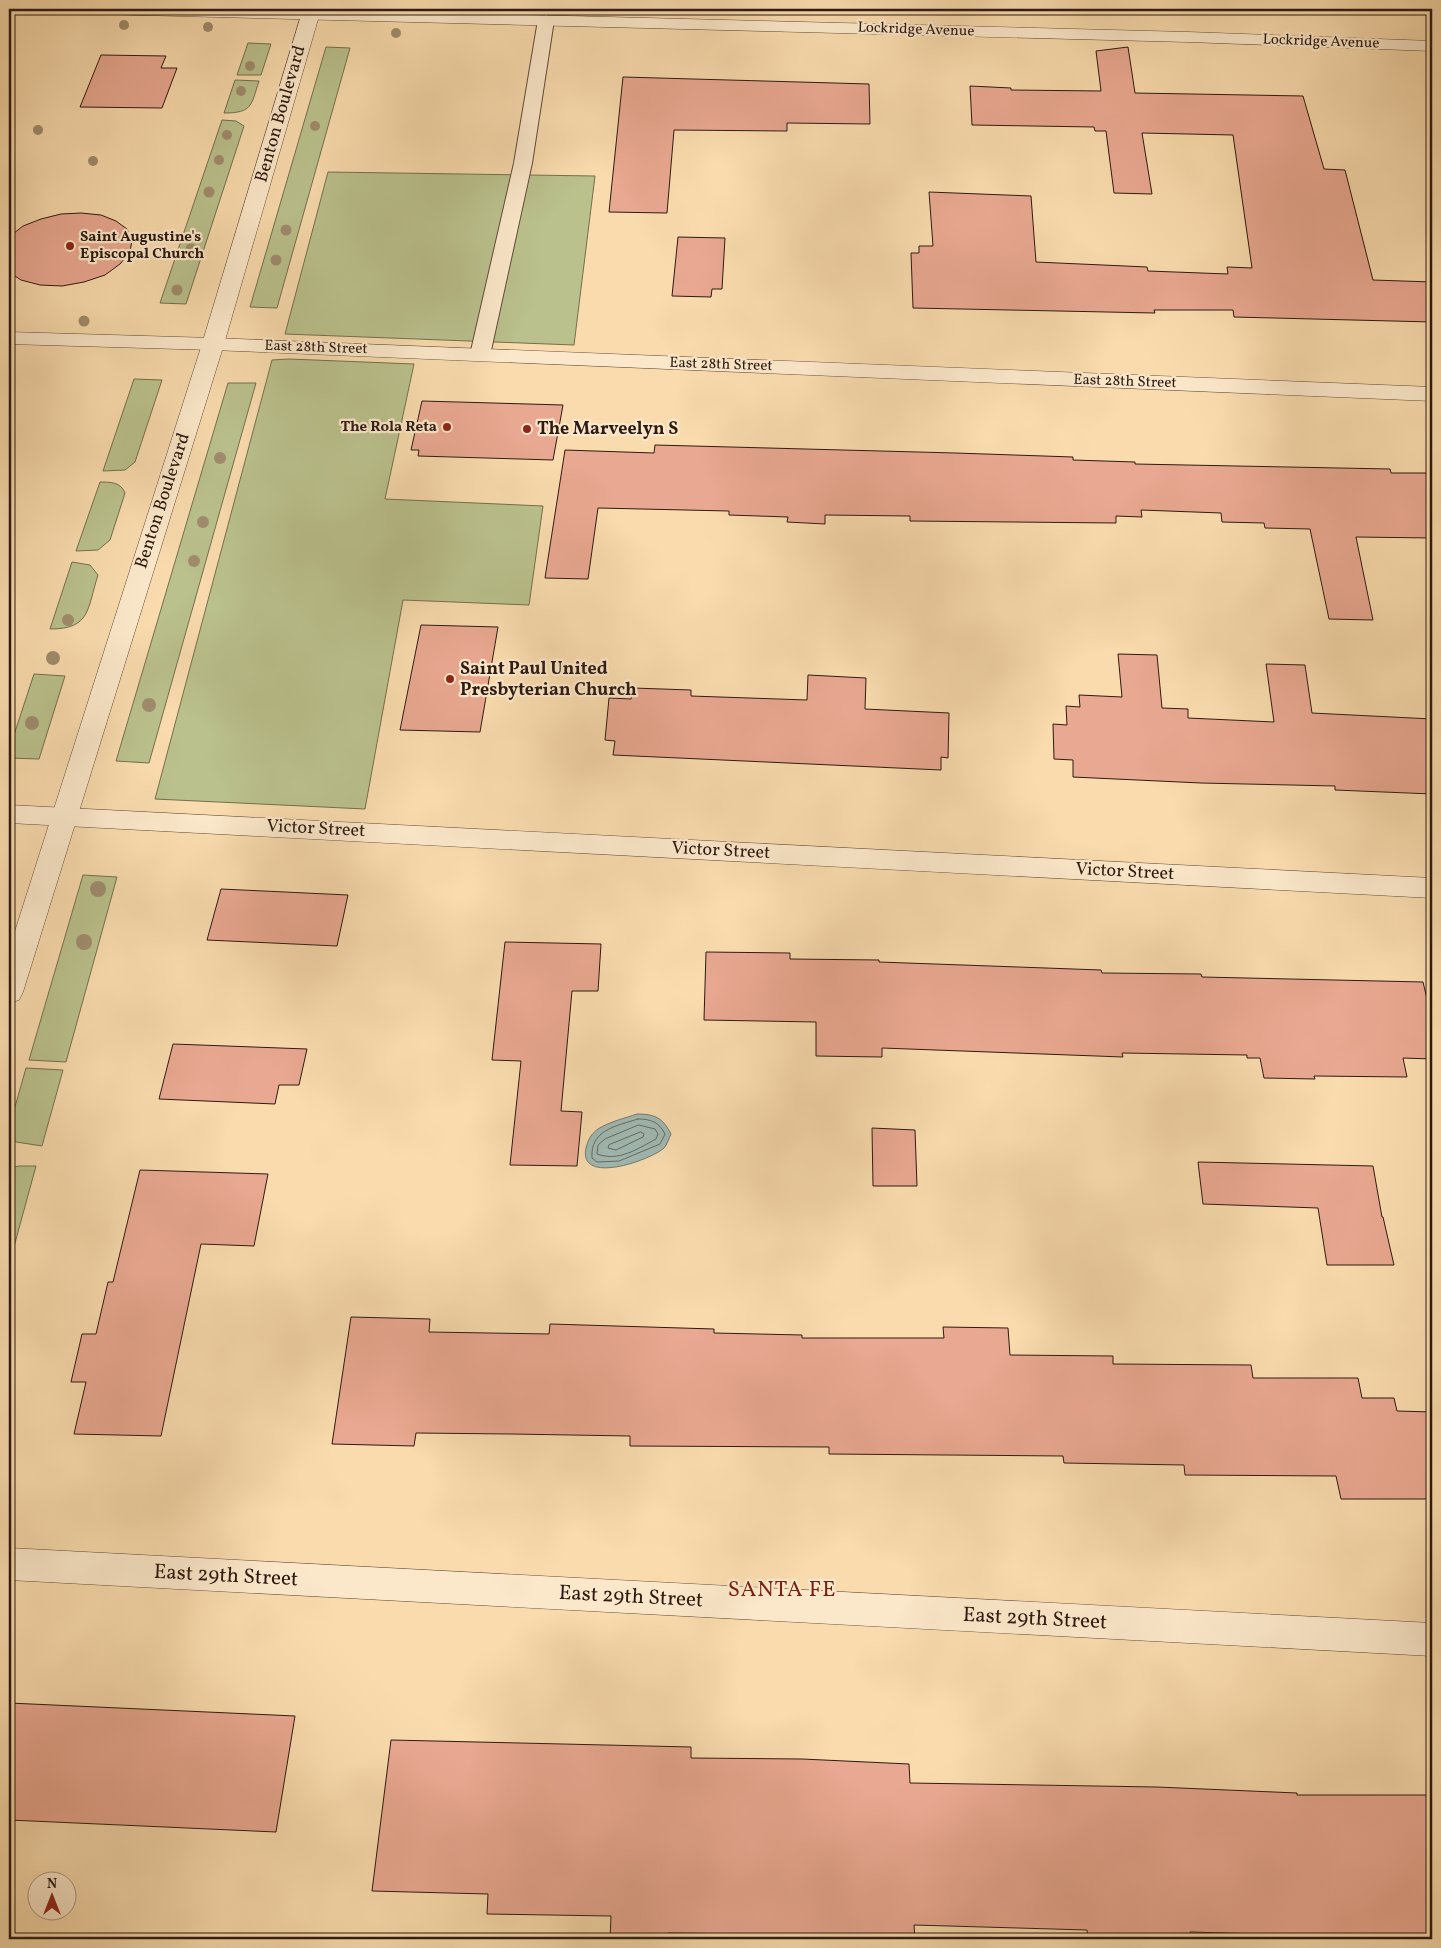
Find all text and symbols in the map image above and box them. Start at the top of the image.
street label: Lockridge Avenue [857,17,975,43]
street label: Lockridge Avenue [1262,29,1380,55]
street label: Benton Boulevard [249,43,313,185]
place label: Saint Augustine's Episcopal Church [80,227,204,265]
marker: Saint Augustine's Episcopal Church [64,240,76,252]
street label: East 28th Street [264,336,368,360]
street label: East 28th Street [669,353,773,377]
street label: East 28th Street [1073,370,1177,394]
place label: The Rola Reta [341,417,437,438]
place label: The Marveelyn S [537,417,678,442]
marker: The Rola Reta [441,421,453,433]
marker: The Marveelyn S [521,423,533,435]
street label: Benton Boulevard [129,430,197,572]
place label: Saint Paul United Presbyterian Church [460,657,637,703]
marker: Saint Paul United Presbyterian Church [444,673,456,685]
street label: Victor Street [266,814,366,844]
street label: Victor Street [671,836,771,866]
street label: Victor Street [1075,857,1175,887]
street label: East 29th Street [153,1558,299,1594]
district label: SANTA FE [728,1575,836,1606]
street label: East 29th Street [558,1579,704,1615]
street label: East 29th Street [962,1601,1108,1637]
north arrow [28,1870,78,1920]
text: N [47,1875,57,1894]

